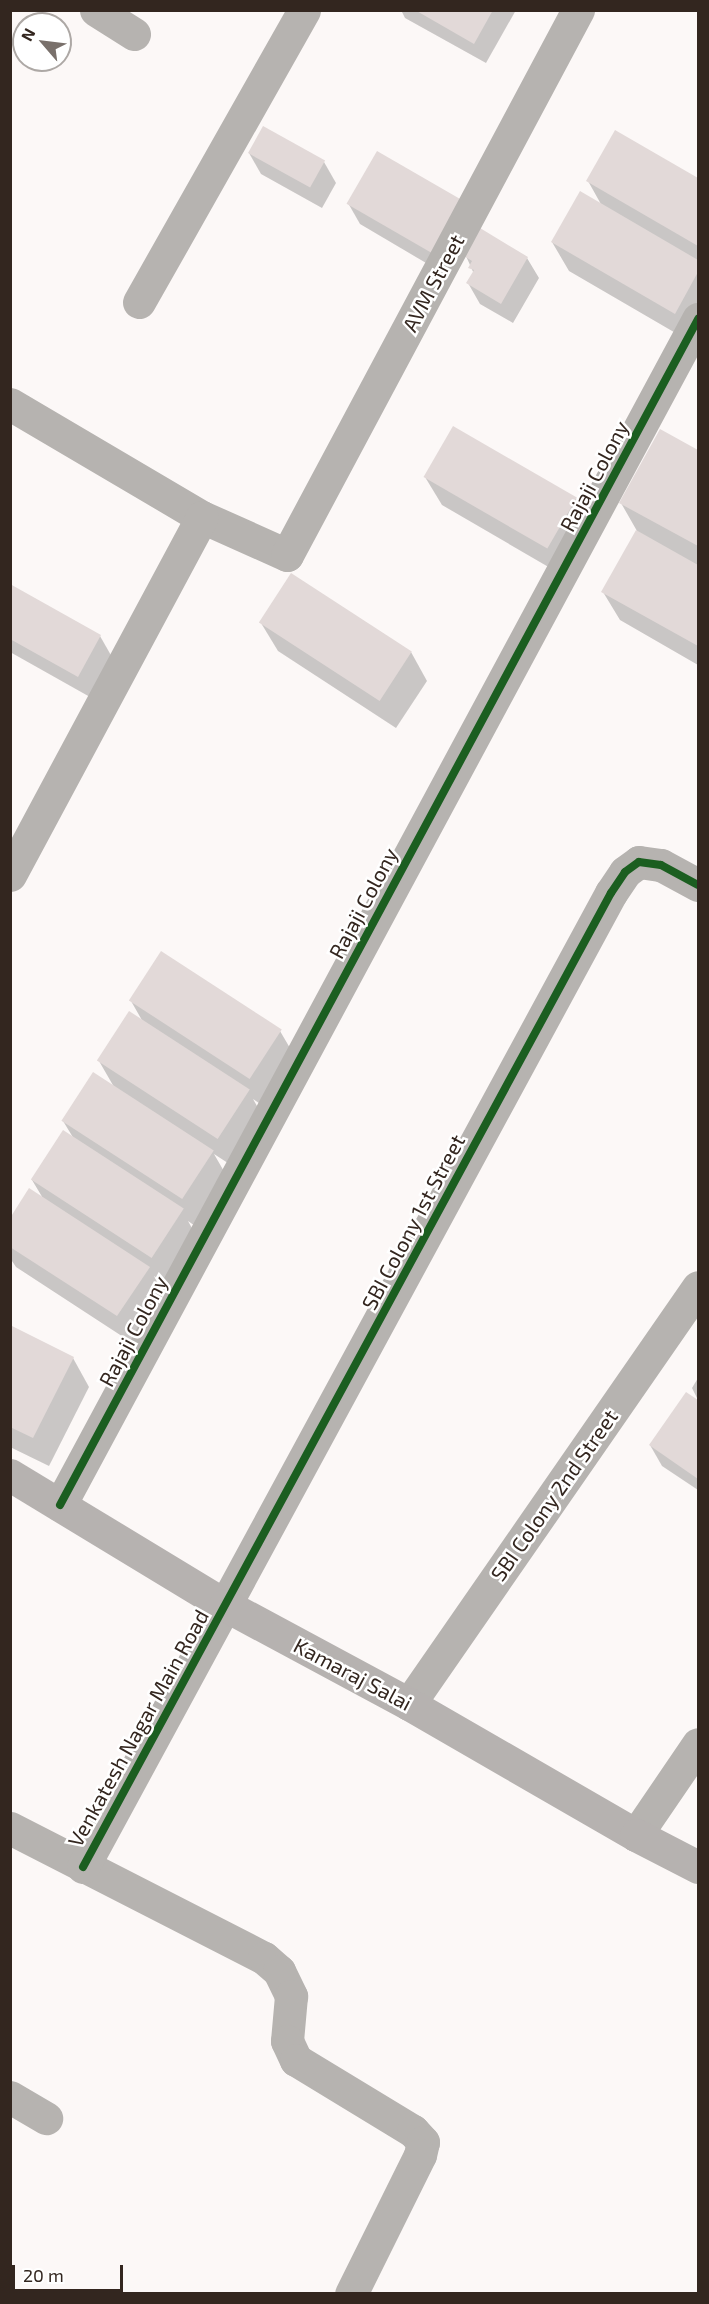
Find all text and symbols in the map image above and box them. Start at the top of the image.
north arrow [12,12,72,72]
text: N [16,25,39,44]
street label: AVM Street [397,230,469,336]
street label: Rajaji Colony [554,416,634,536]
street label: Rajaji Colony [323,843,403,963]
street label: SBI Colony 1st Street [356,1130,470,1314]
street label: Rajaji Colony [93,1271,173,1391]
street label: SBI Colony 2nd Street [485,1404,623,1586]
street label: Venkatesh Nagar Main Road [62,1605,214,1851]
street label: Kamaraj Salai [290,1632,416,1716]
scale bar [15,2253,126,2291]
text: 20 m [23,2264,64,2286]

